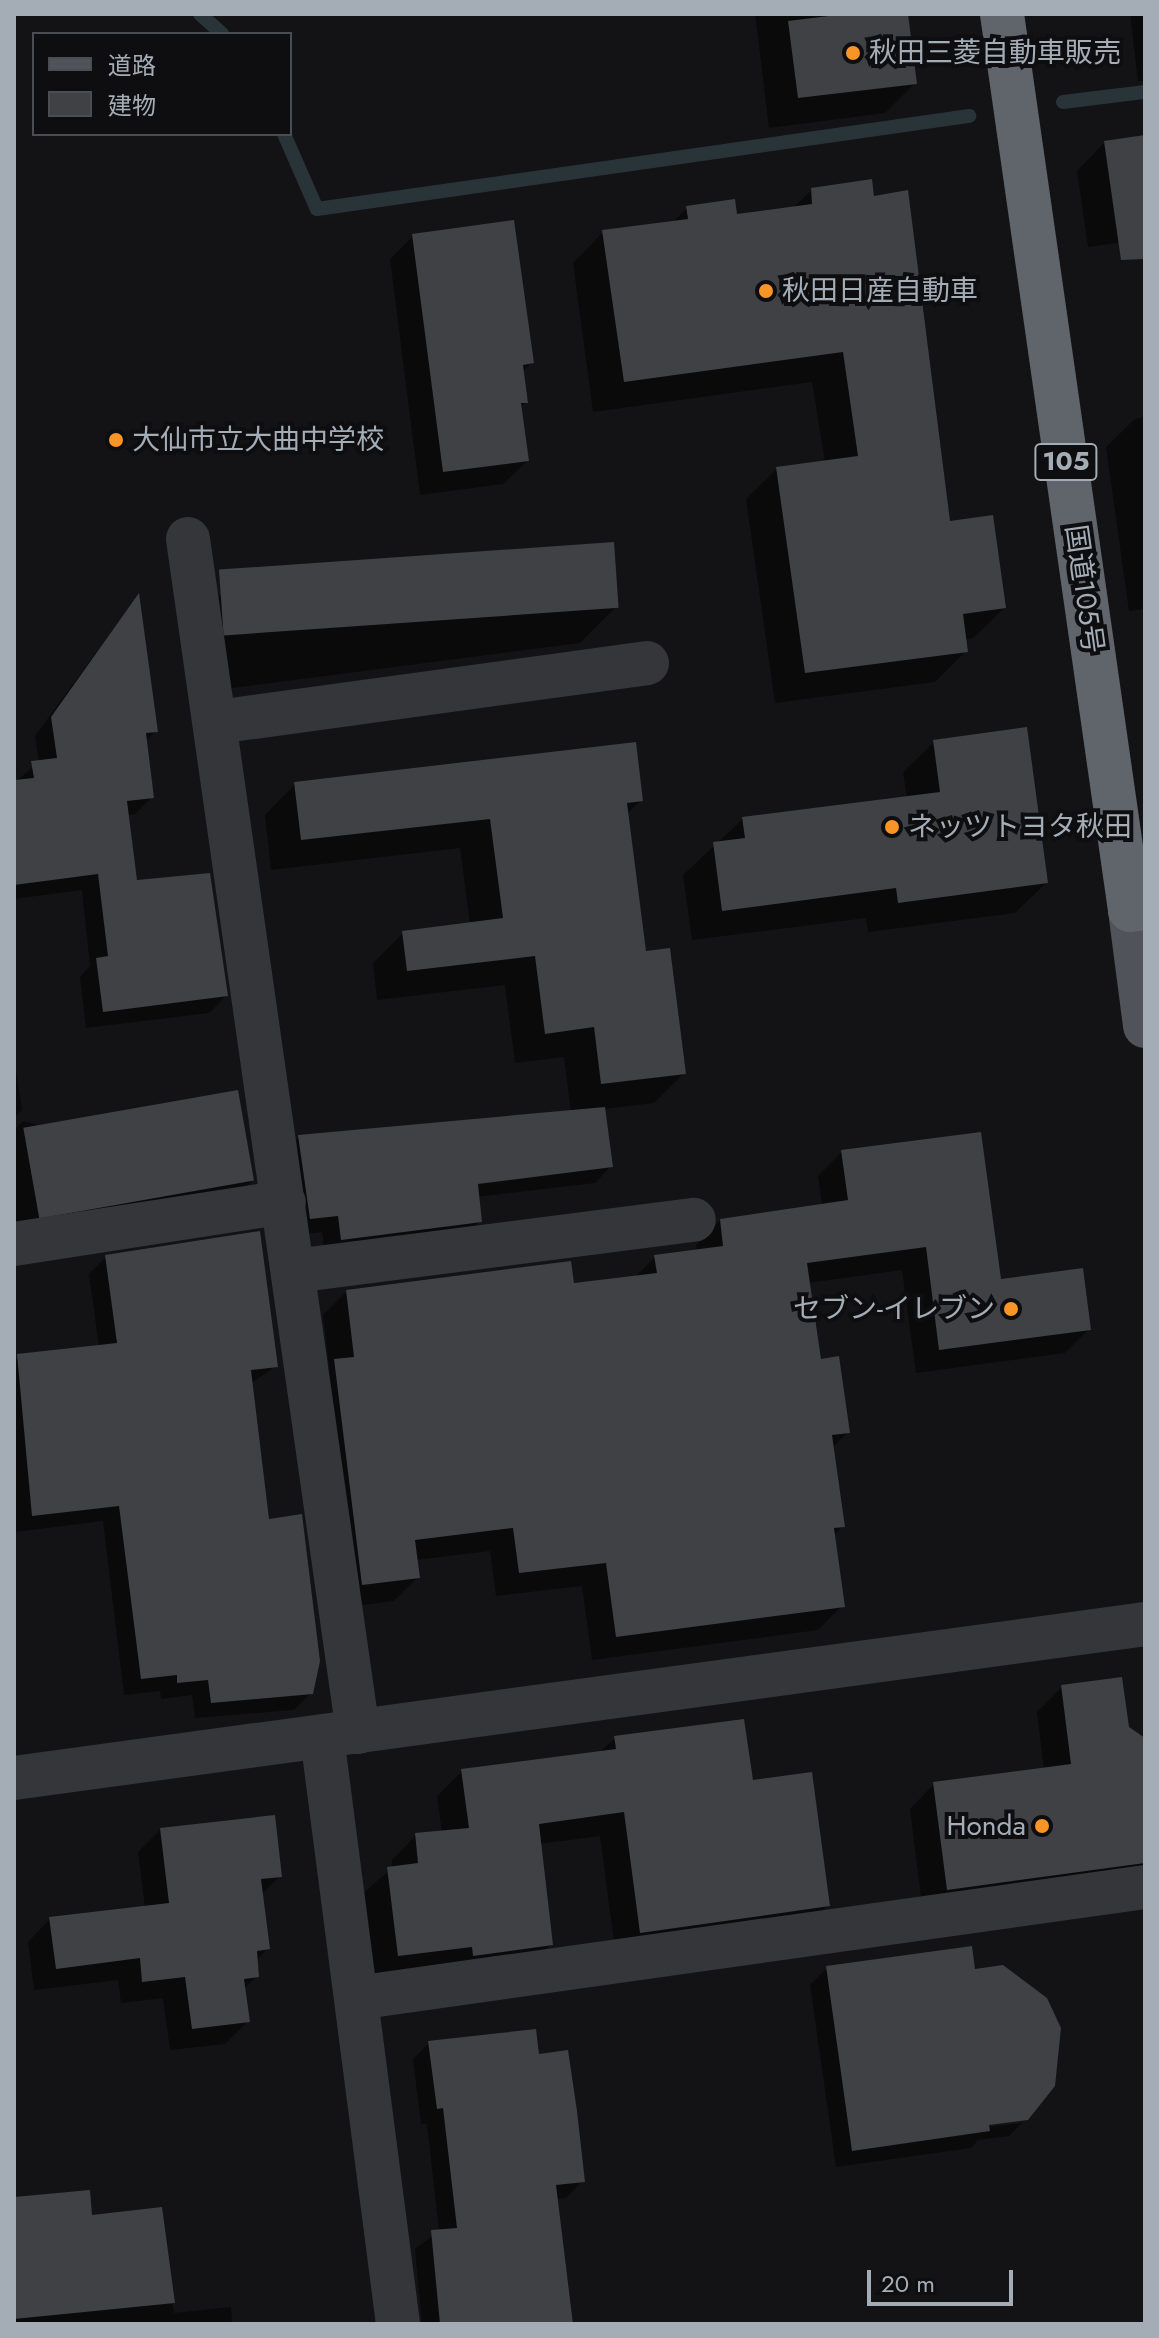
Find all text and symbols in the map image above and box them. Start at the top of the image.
legend [32,32,292,136]
place label: 秋田三菱自動車販売 [869,36,1121,70]
marker: 秋田三菱自動車販売 [844,44,862,62]
text: 道路 [108,48,156,83]
text: 建物 [108,88,156,123]
place label: 秋田日産自動車 [782,274,978,308]
marker: 秋田日産自動車 [757,282,775,300]
place label: 大仙市立大曲中学校 [132,423,384,457]
marker: 大仙市立大曲中学校 [107,431,125,449]
road number: 105 [1034,440,1098,484]
street label: 国道105号 [1058,523,1110,655]
place label: ネッツトヨタ秋田 [908,810,1132,844]
marker: ネッツトヨタ秋田 [883,818,901,836]
place label: セブン-イレブン [793,1292,995,1326]
marker: セブン-イレブン [1002,1300,1020,1318]
place label: Honda [947,1809,1026,1843]
marker: Honda [1033,1817,1051,1835]
scale bar [871,2254,1017,2304]
text: 20 m [881,2266,935,2301]

